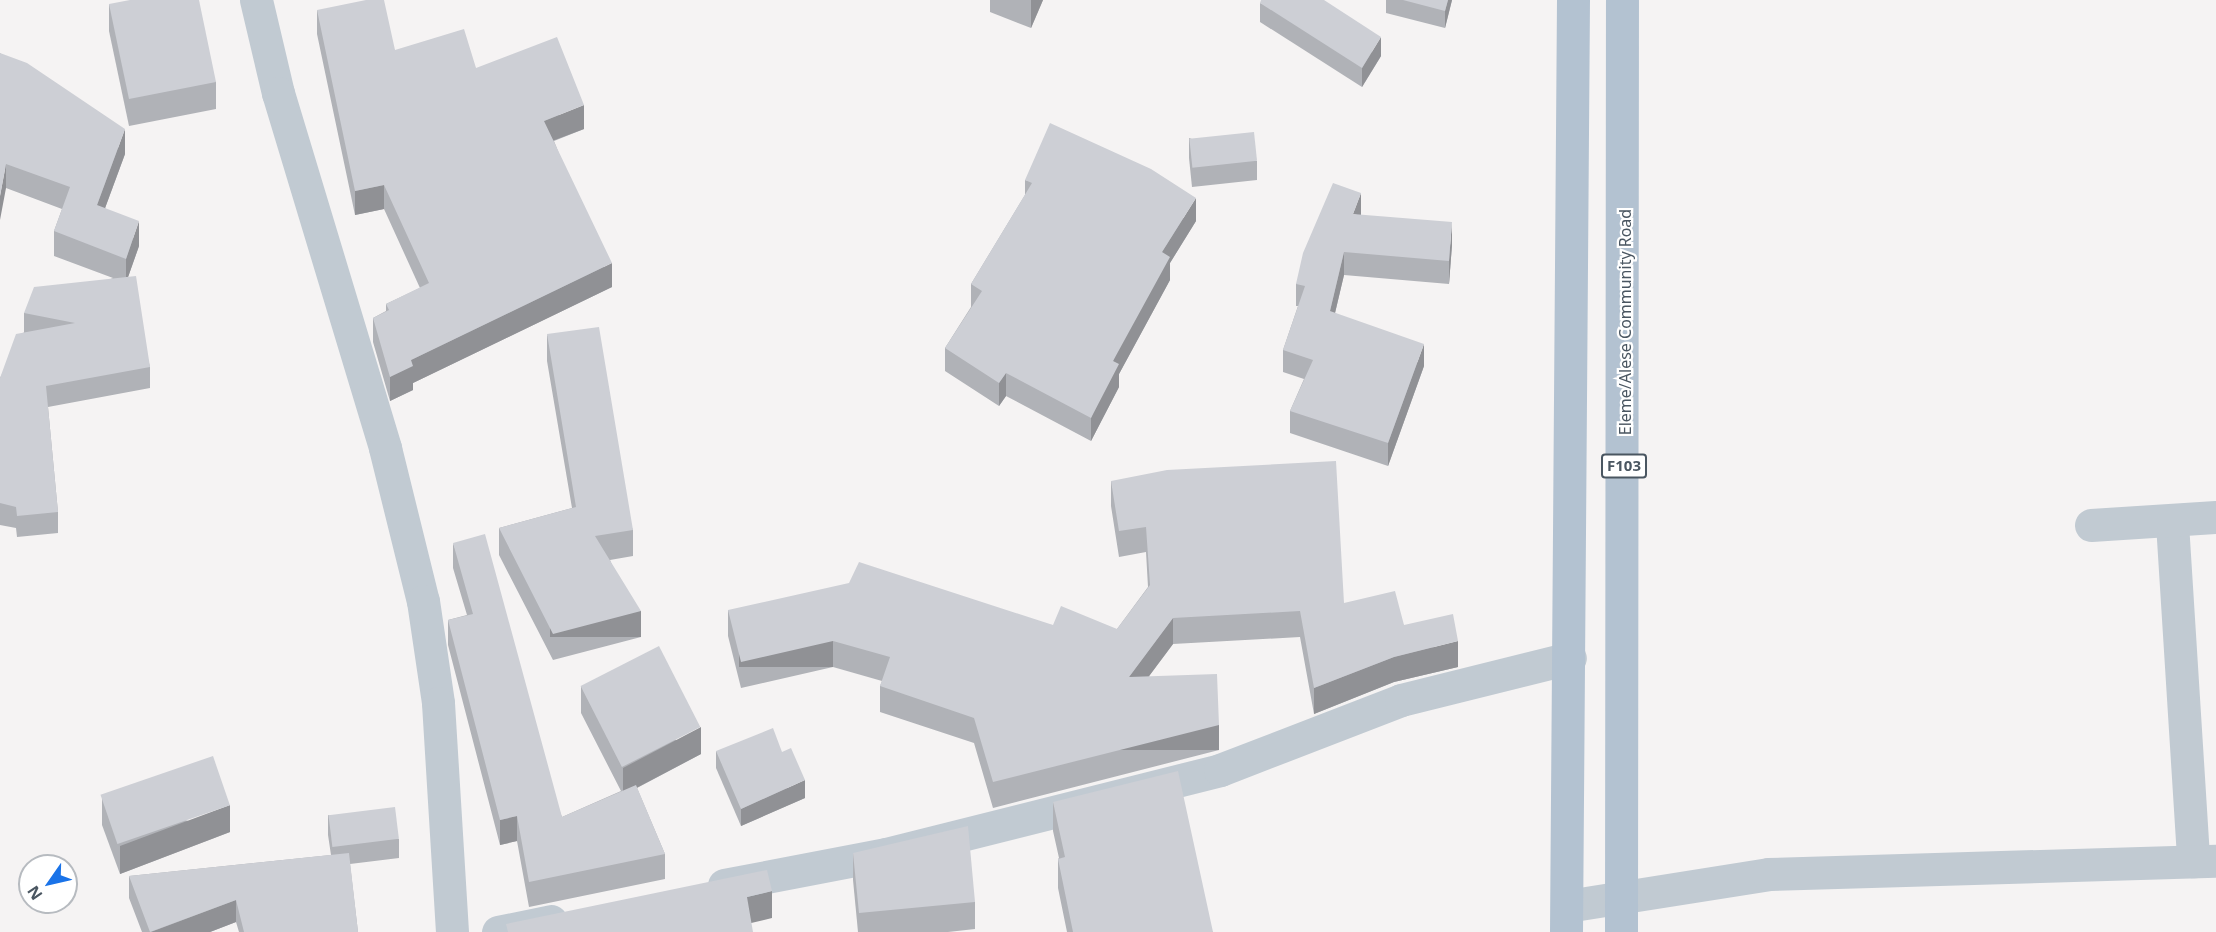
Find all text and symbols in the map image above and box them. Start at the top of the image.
street label: Eleme/Alese Community Road [1615,209,1635,435]
road number: F103 [1600,454,1648,478]
north arrow [18,854,78,914]
text: N [22,881,47,904]

